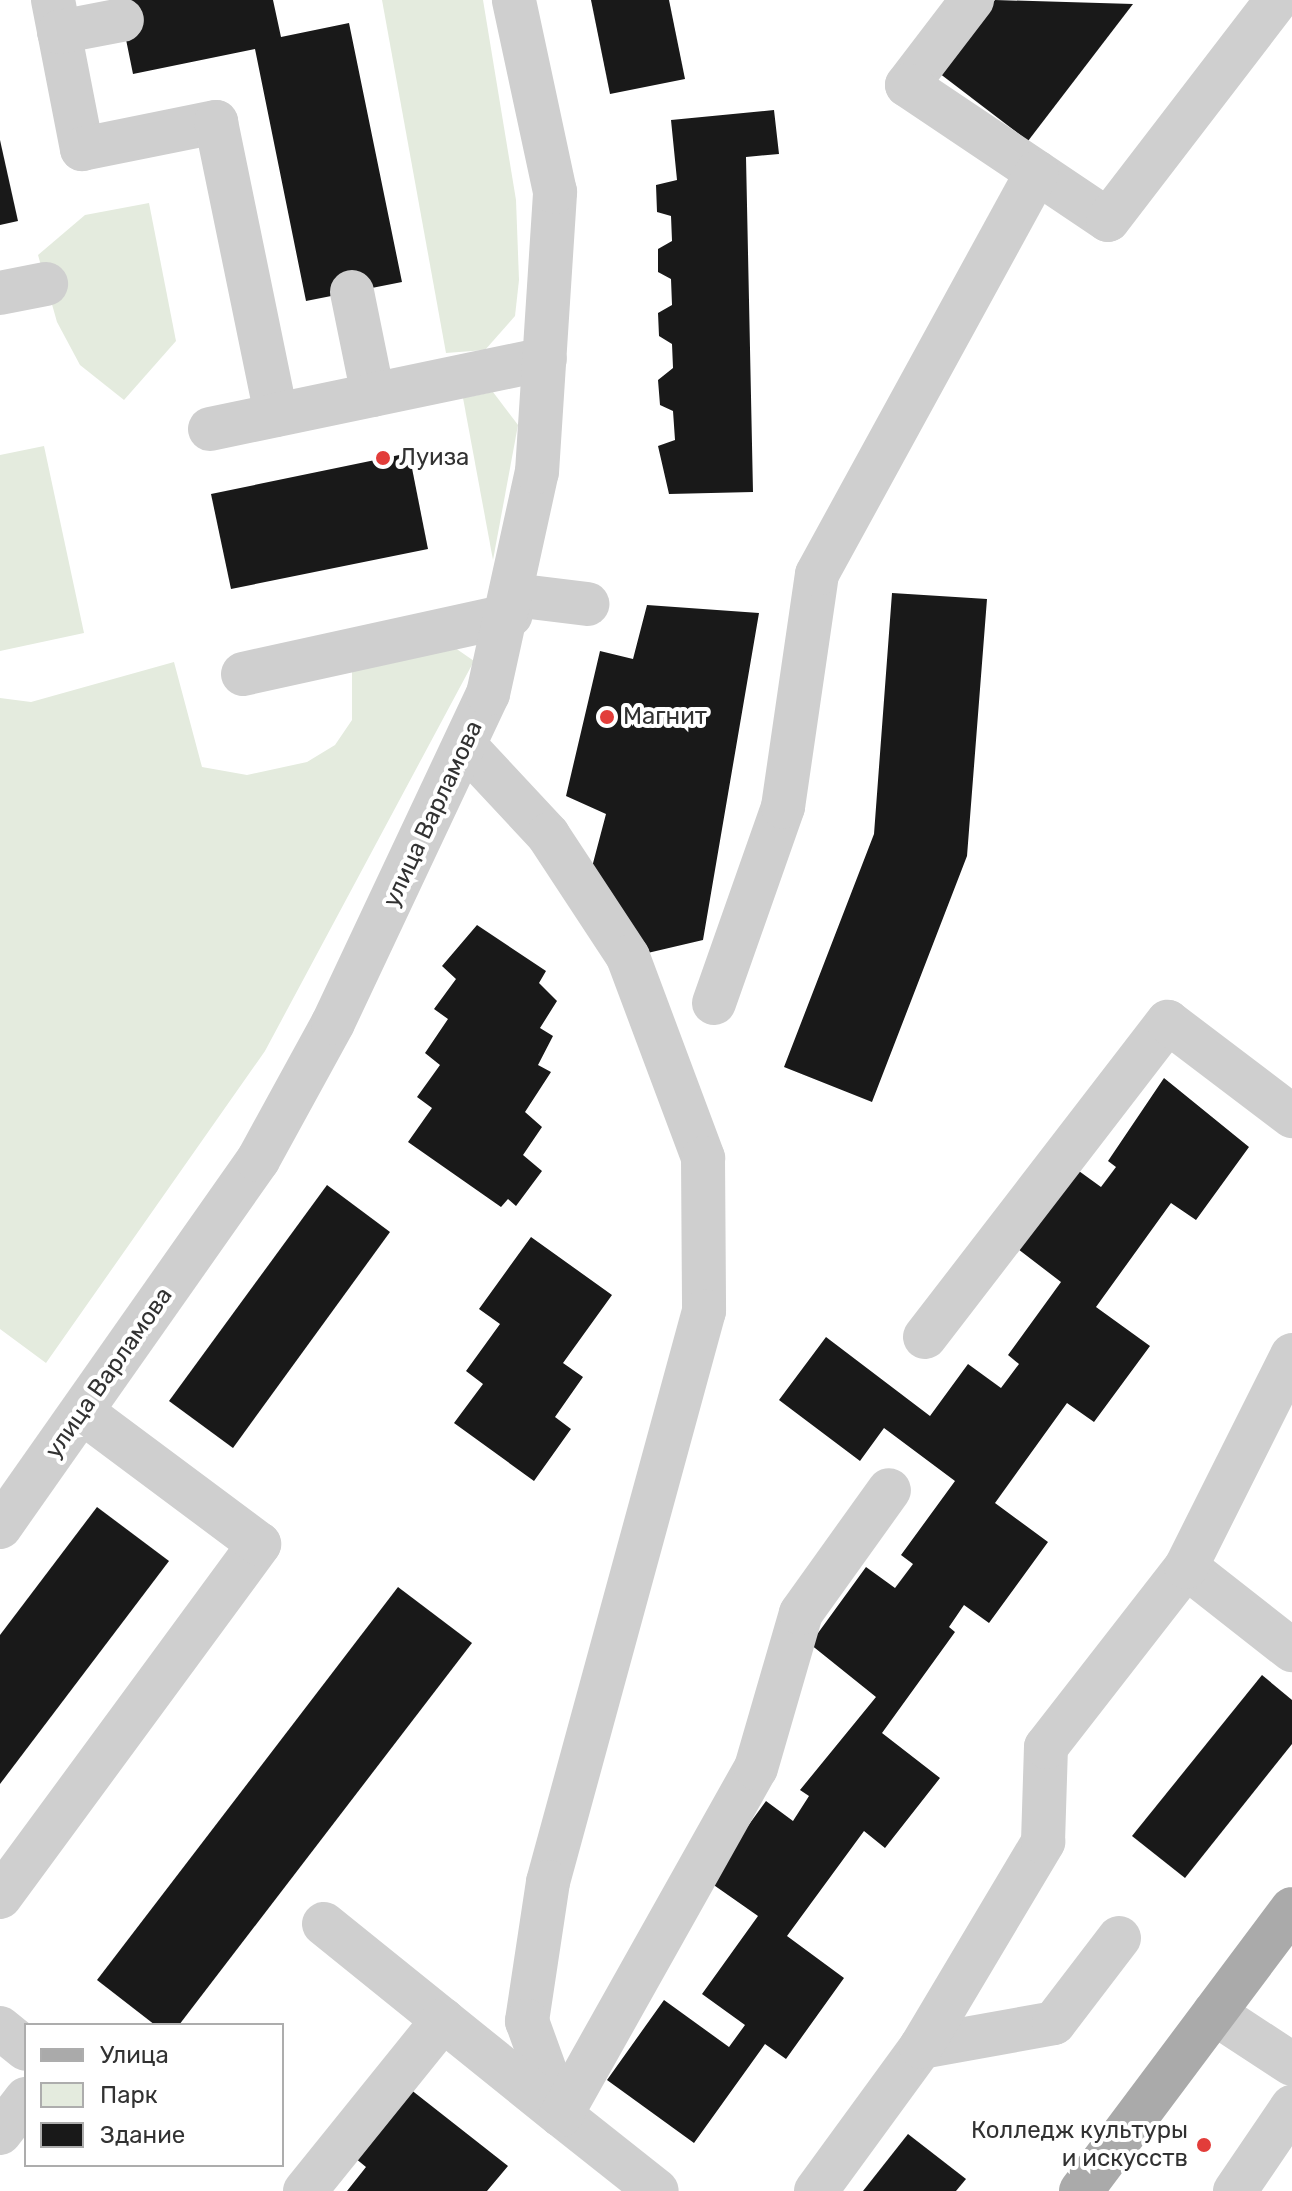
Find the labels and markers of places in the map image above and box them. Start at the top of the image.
place label: Луиза [399,444,469,472]
marker: Луиза [374,449,392,467]
place label: Магнит [623,703,707,731]
marker: Магнит [598,708,616,726]
place label: Колледж культуры и искусств [971,2117,1188,2173]
marker: Колледж культуры и искусств [1195,2136,1213,2154]

